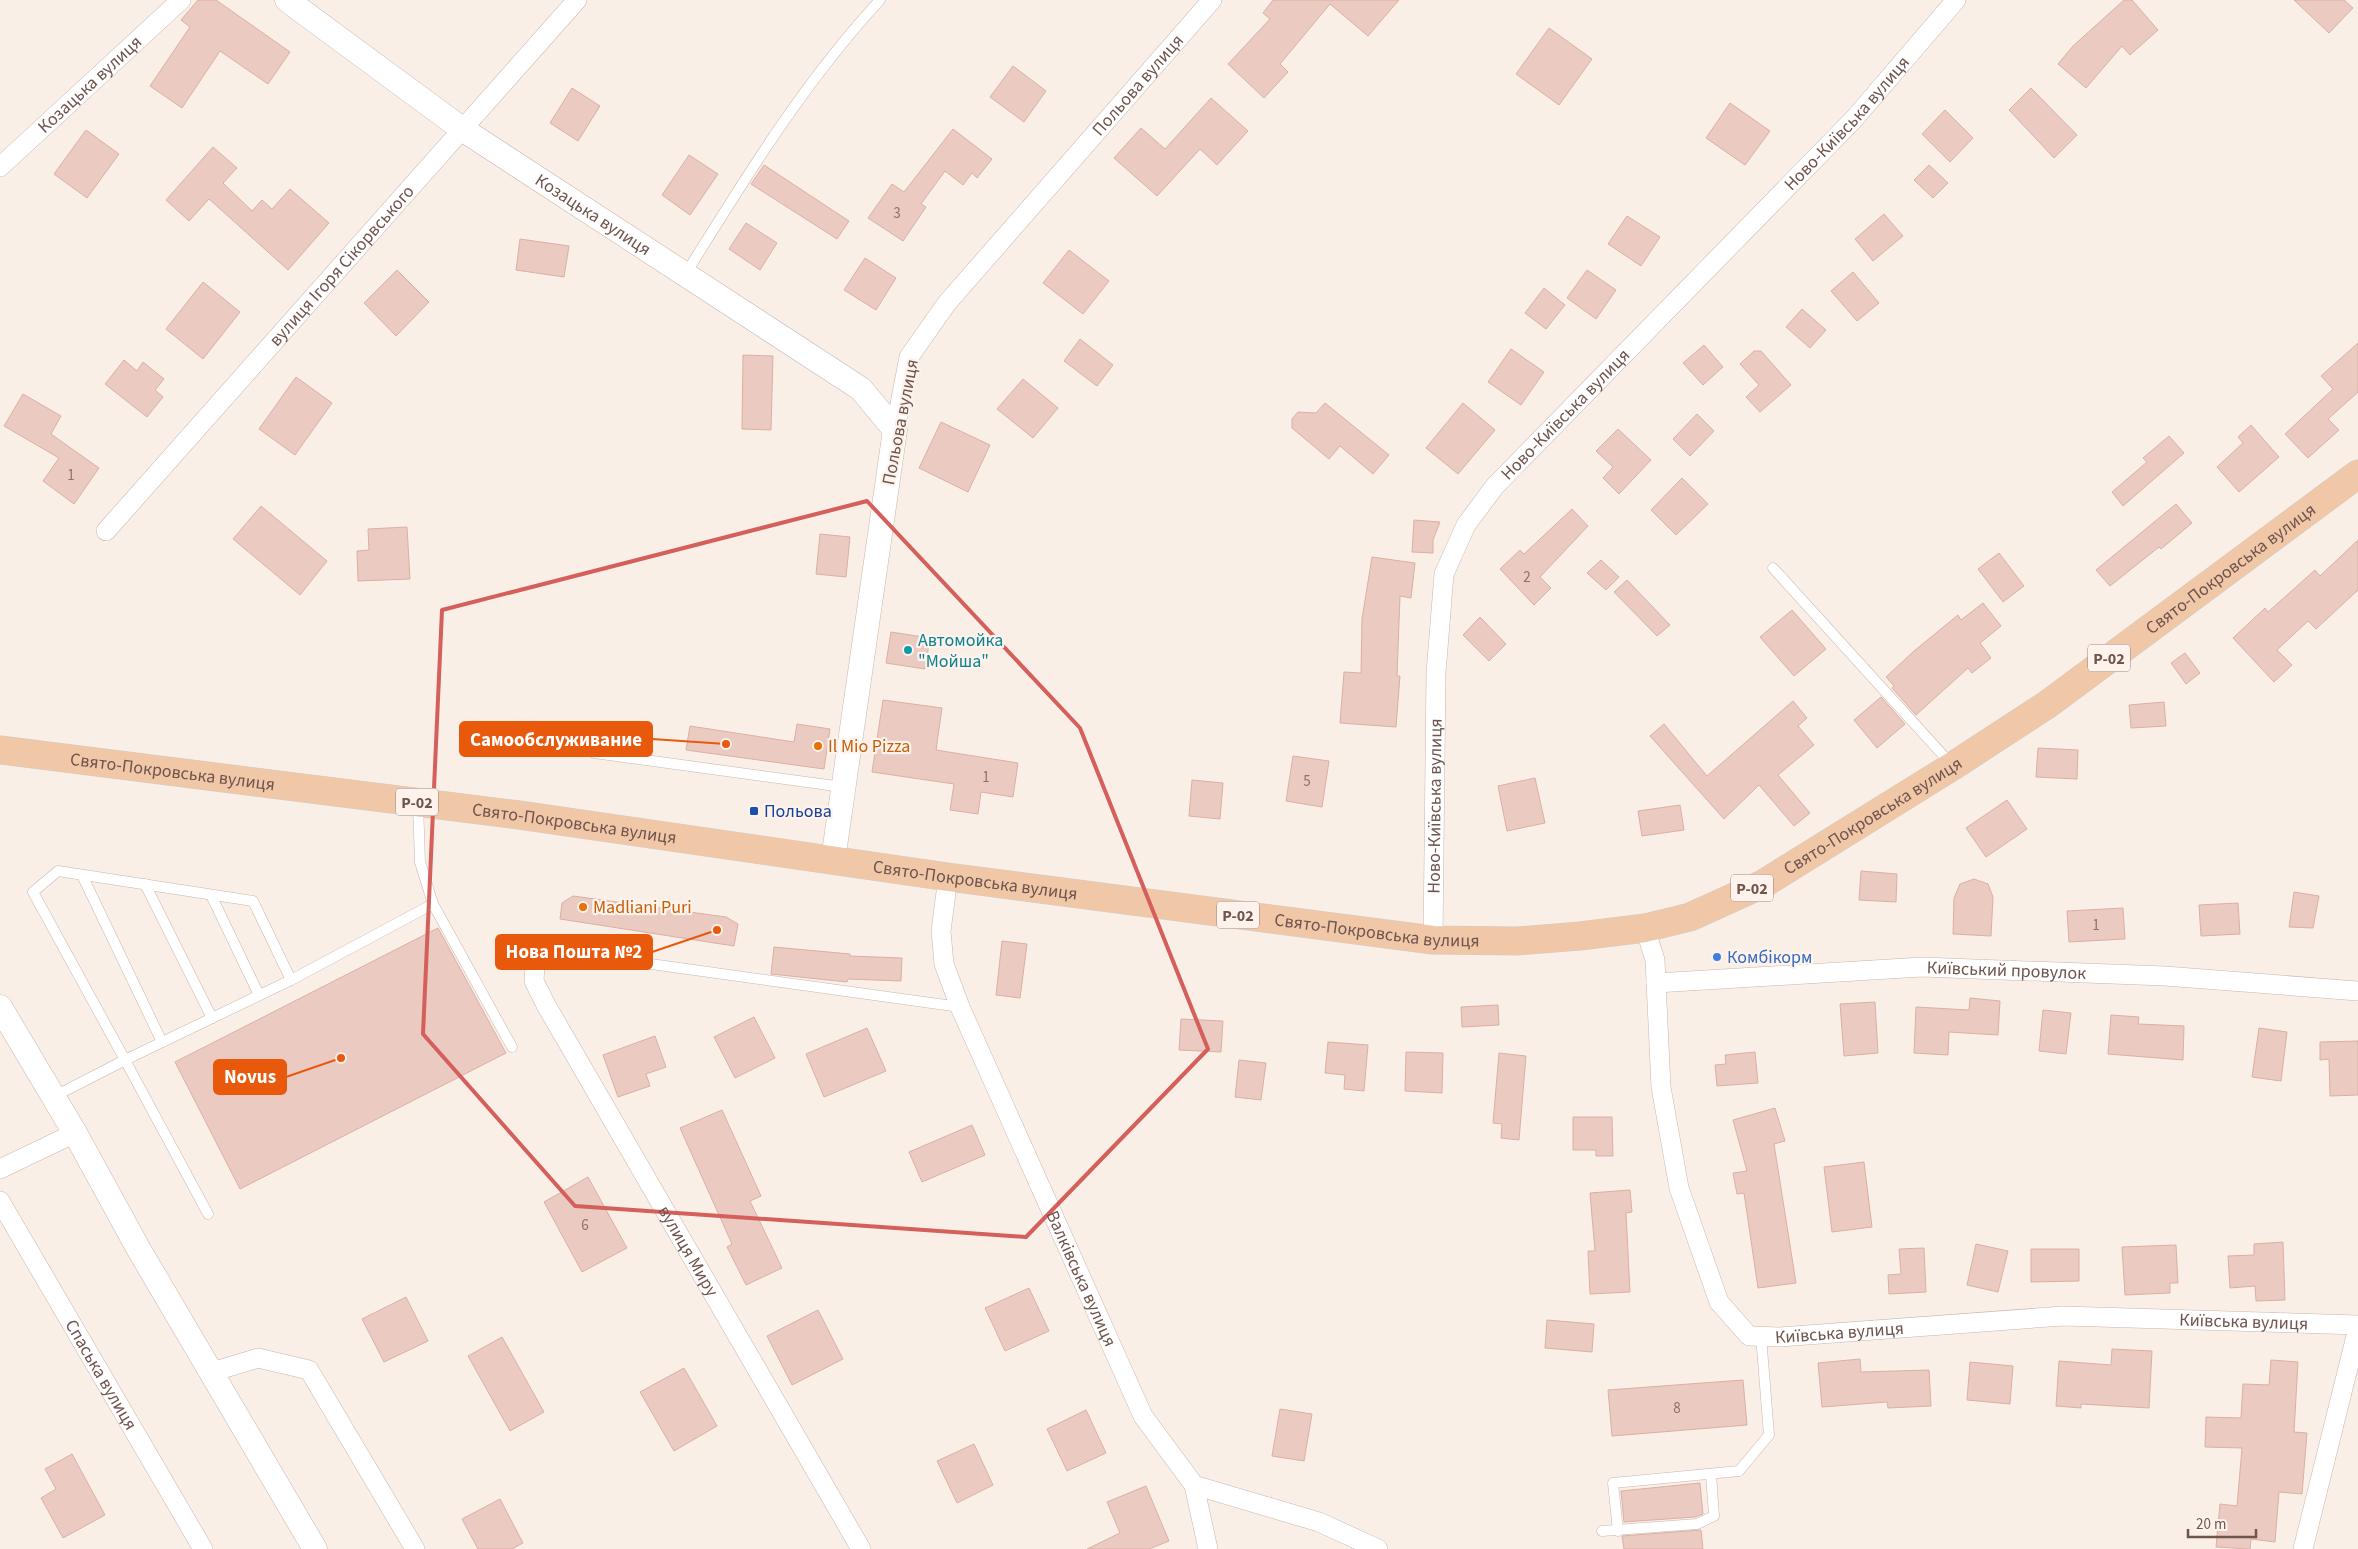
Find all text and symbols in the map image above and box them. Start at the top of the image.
street label: Польова вулиця [1087,29,1190,142]
street label: Козацька вулиця [32,30,148,139]
street label: Ново-Київська вулиця [1779,51,1916,196]
street label: Козацька вулиця [530,168,656,262]
street label: вулиця Ігоря Сікорвського [264,180,420,352]
house number: 3 [893,203,901,224]
street label: Ново-Київська вулиця [1495,343,1636,486]
street label: Польова вулиця [876,357,925,487]
house number: 1 [67,465,75,486]
street label: Свято-Покровська вулиця [2140,498,2321,641]
house number: 2 [1523,567,1531,588]
place label: Автомойка "Мойша" [918,628,1003,674]
marker: Автомойка "Мойша" [902,644,914,656]
road number: Р-02 [2088,644,2130,671]
street label: Ново-Київська вулиця [1422,718,1448,894]
callout: Самообслуживание [460,722,652,756]
text: Самообслуживание [470,727,642,754]
place label: Il Mio Pizza [828,734,910,759]
marker: Il Mio Pizza [812,740,824,752]
street label: Свято-Покровська вулиця [69,747,276,797]
street label: Свято-Покровська вулиця [1779,751,1967,881]
house number: 1 [982,767,990,788]
house number: 5 [1303,771,1311,792]
road number: Р-02 [396,789,438,816]
street label: Свято-Покровська вулиця [471,797,678,851]
place label: Польова [764,799,832,824]
marker: Польова [748,805,760,817]
street label: Свято-Покровська вулиця [871,854,1079,907]
road number: Р-02 [1731,874,1773,901]
place label: Madliani Puri [593,895,692,920]
marker: Madliani Puri [577,901,589,913]
road number: Р-02 [1217,902,1259,928]
street label: Свято-Покровська вулиця [1273,908,1480,954]
house number: 1 [2092,915,2100,936]
callout: Нова Пошта №2 [496,935,652,969]
text: Нова Пошта №2 [506,939,642,966]
place label: Комбікорм [1727,945,1812,970]
marker: Комбікорм [1711,951,1723,963]
street label: Київський провулок [1926,955,2087,986]
callout: Novus [214,1060,286,1094]
text: Novus [224,1064,276,1091]
street label: вулиця Миру [652,1201,725,1302]
street label: Валківська вулиця [1040,1207,1122,1351]
house number: 6 [581,1215,589,1236]
street label: Київська вулиця [2179,1308,2309,1336]
street label: Спаська вулиця [59,1315,143,1435]
street label: Київська вулиця [1774,1316,1905,1350]
house number: 8 [1673,1398,1681,1419]
scale bar [2188,1506,2256,1538]
text: 20 m [2196,1514,2226,1535]

